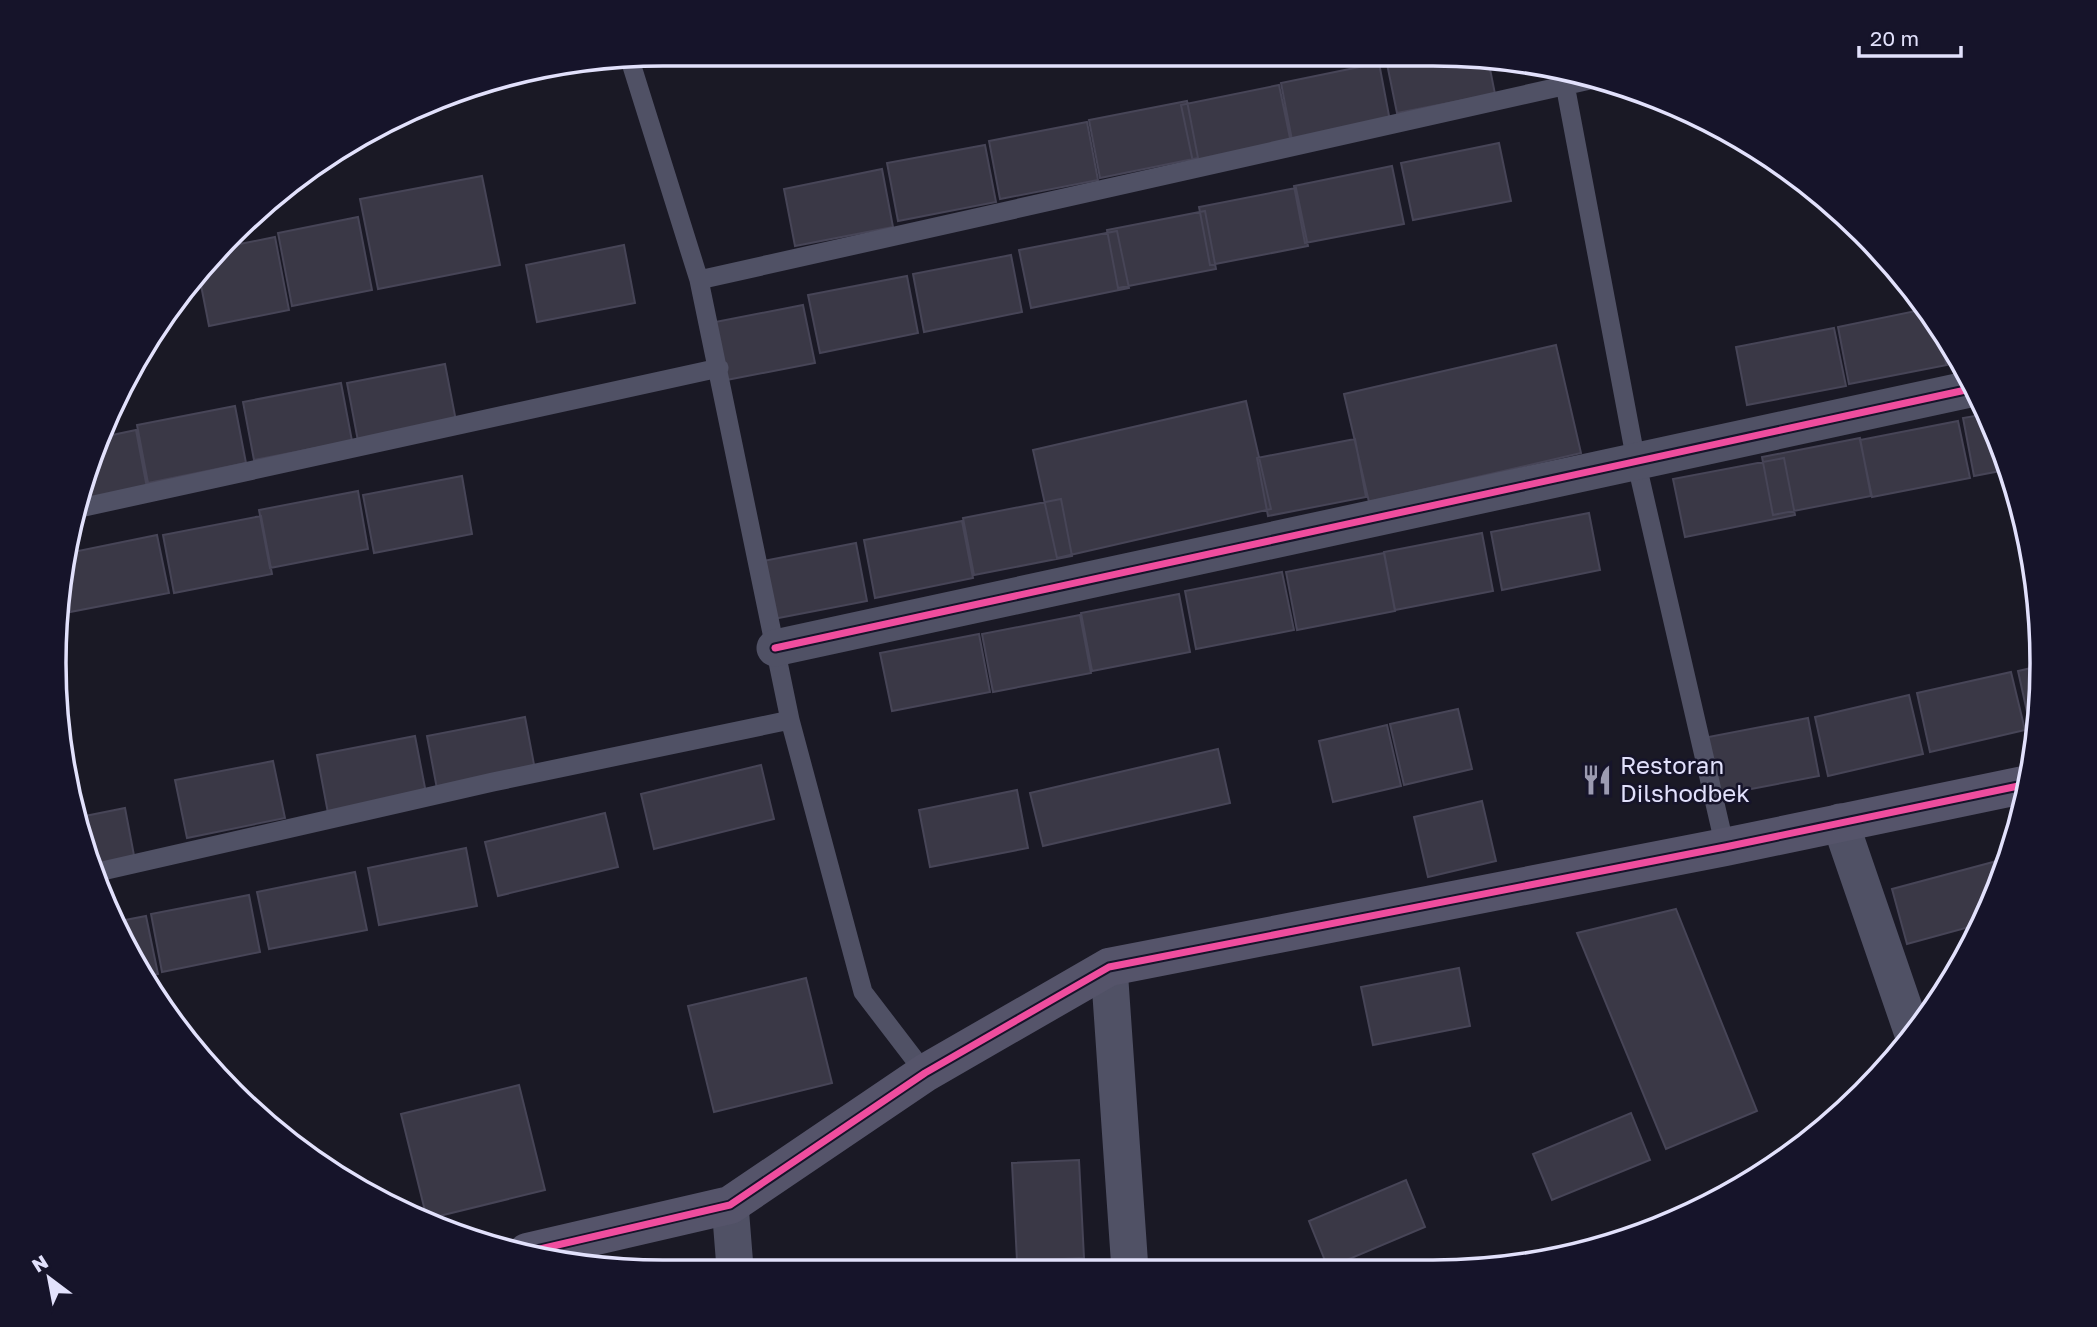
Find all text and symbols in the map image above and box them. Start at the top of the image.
scale bar [1859,14,1960,58]
text: 20 m [1870,25,1919,51]
place label: Restoran Dilshodbek [1620,750,1750,807]
restaurant icon: Restoran Dilshodbek [1580,763,1614,797]
north arrow [14,1243,84,1313]
text: N [28,1250,52,1277]

